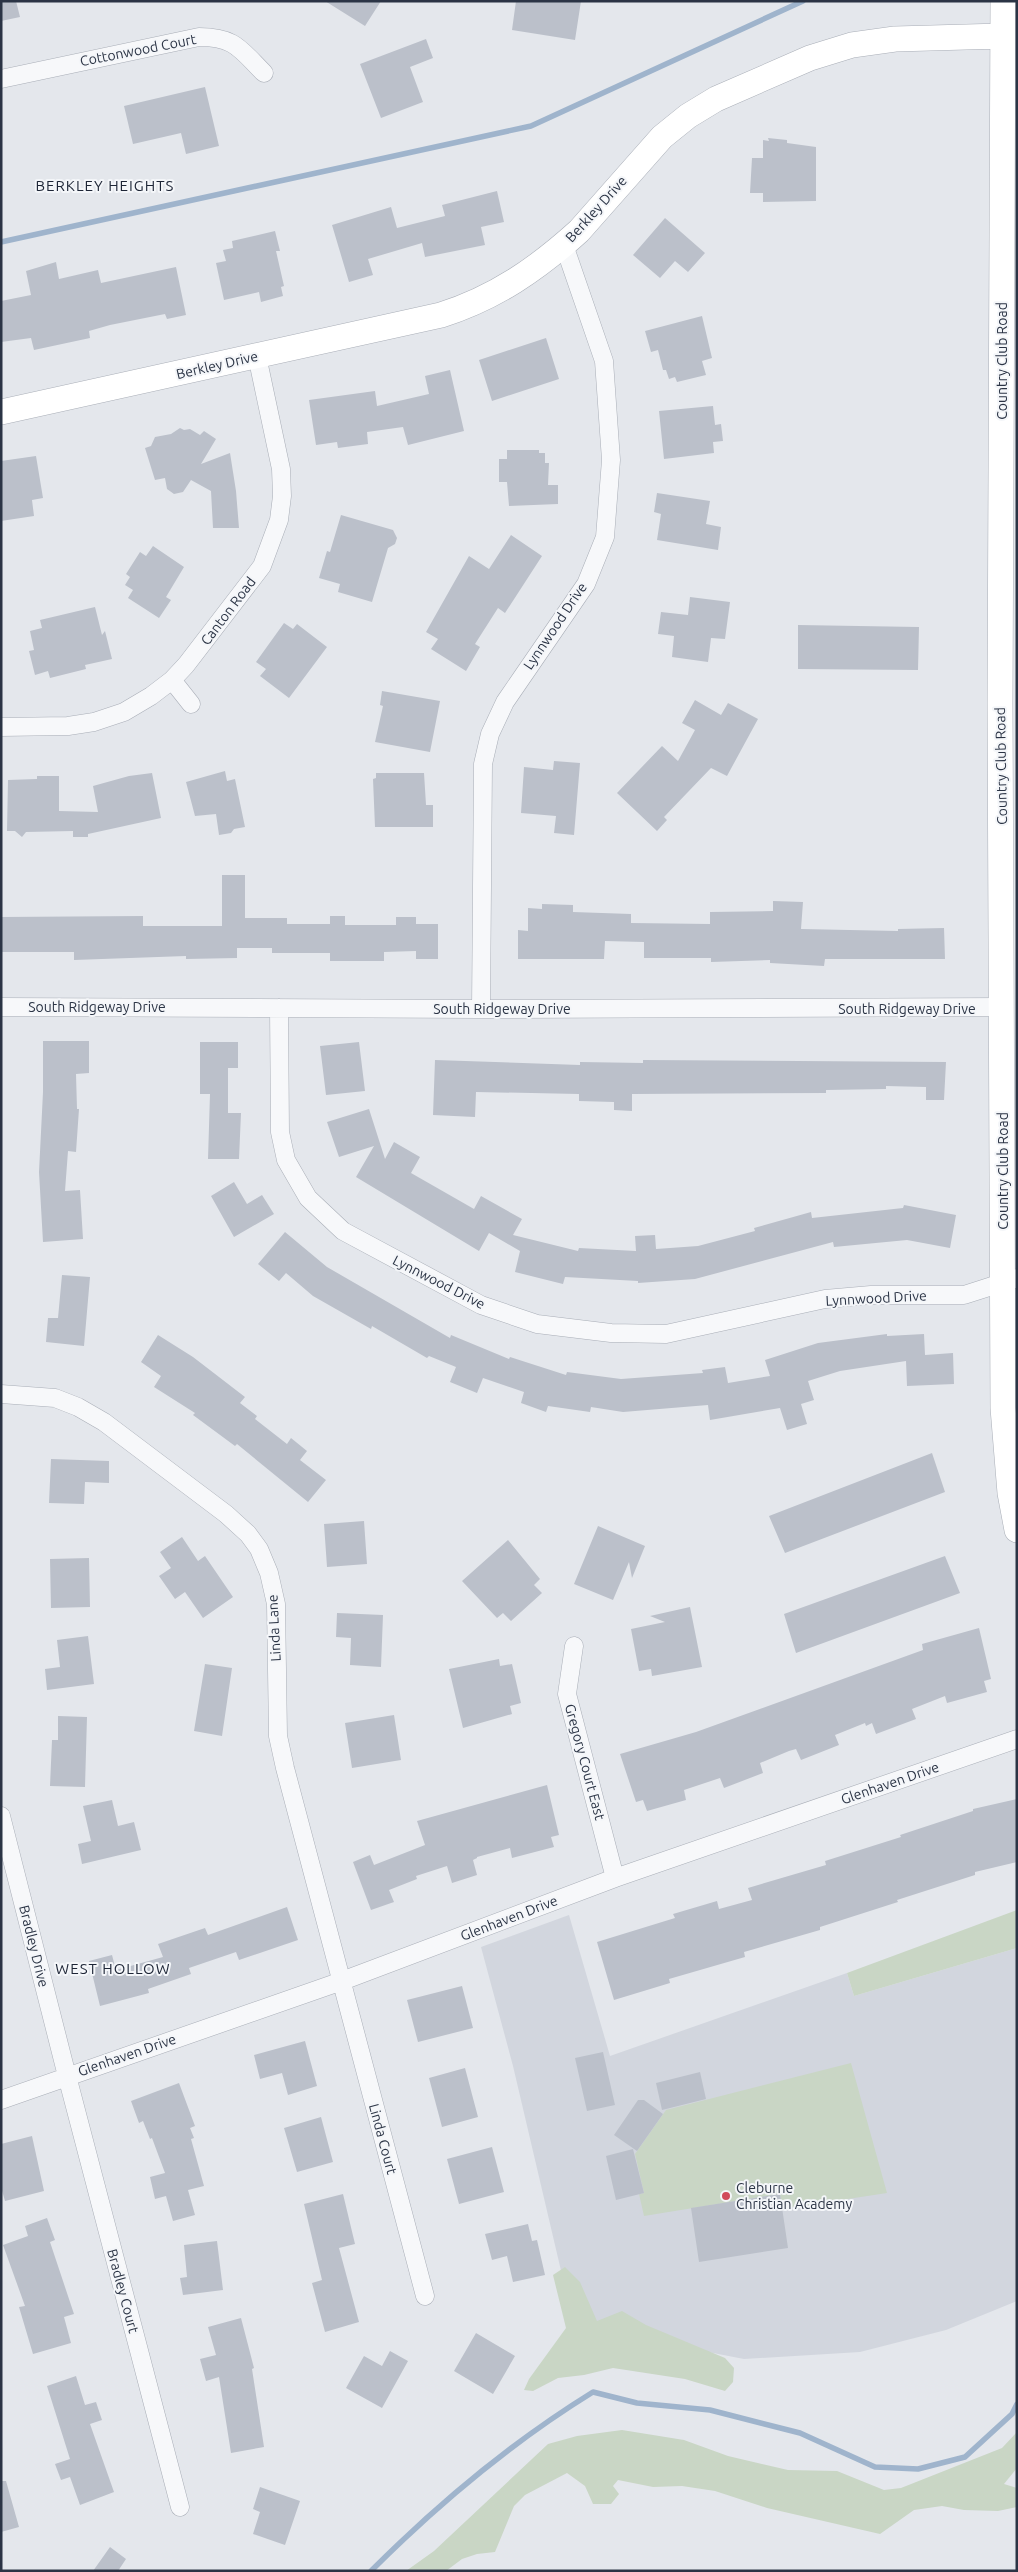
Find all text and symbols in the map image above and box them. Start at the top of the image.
street label: Cottonwood Court [79,31,198,69]
street label: Berkley Drive [562,173,630,245]
district label: BERKLEY HEIGHTS [36,177,174,194]
street label: Country Club Road [994,302,1010,420]
street label: Berkley Drive [175,348,259,382]
street label: Canton Road [197,574,259,648]
street label: Lynnwood Drive [520,579,590,673]
street label: Country Club Road [992,707,1010,825]
street label: South Ridgeway Drive [28,999,166,1015]
street label: South Ridgeway Drive [433,1001,571,1017]
street label: South Ridgeway Drive [838,1001,976,1017]
street label: Country Club Road [995,1112,1011,1230]
street label: Lynnwood Drive [390,1252,488,1312]
street label: Lynnwood Drive [825,1287,927,1309]
street label: Linda Lane [264,1594,284,1662]
street label: Gregory Court East [562,1702,608,1822]
street label: Glenhaven Drive [839,1759,941,1807]
street label: Glenhaven Drive [458,1892,560,1944]
street label: Bradley Drive [16,1903,52,1989]
district label: WEST HOLLOW [55,1960,171,1977]
street label: Glenhaven Drive [76,2031,178,2079]
street label: Linda Court [366,2102,400,2177]
place label: Cleburne Christian Academy [736,2180,852,2212]
marker: Cleburne Christian Academy [720,2190,732,2202]
street label: Bradley Court [104,2247,142,2335]

